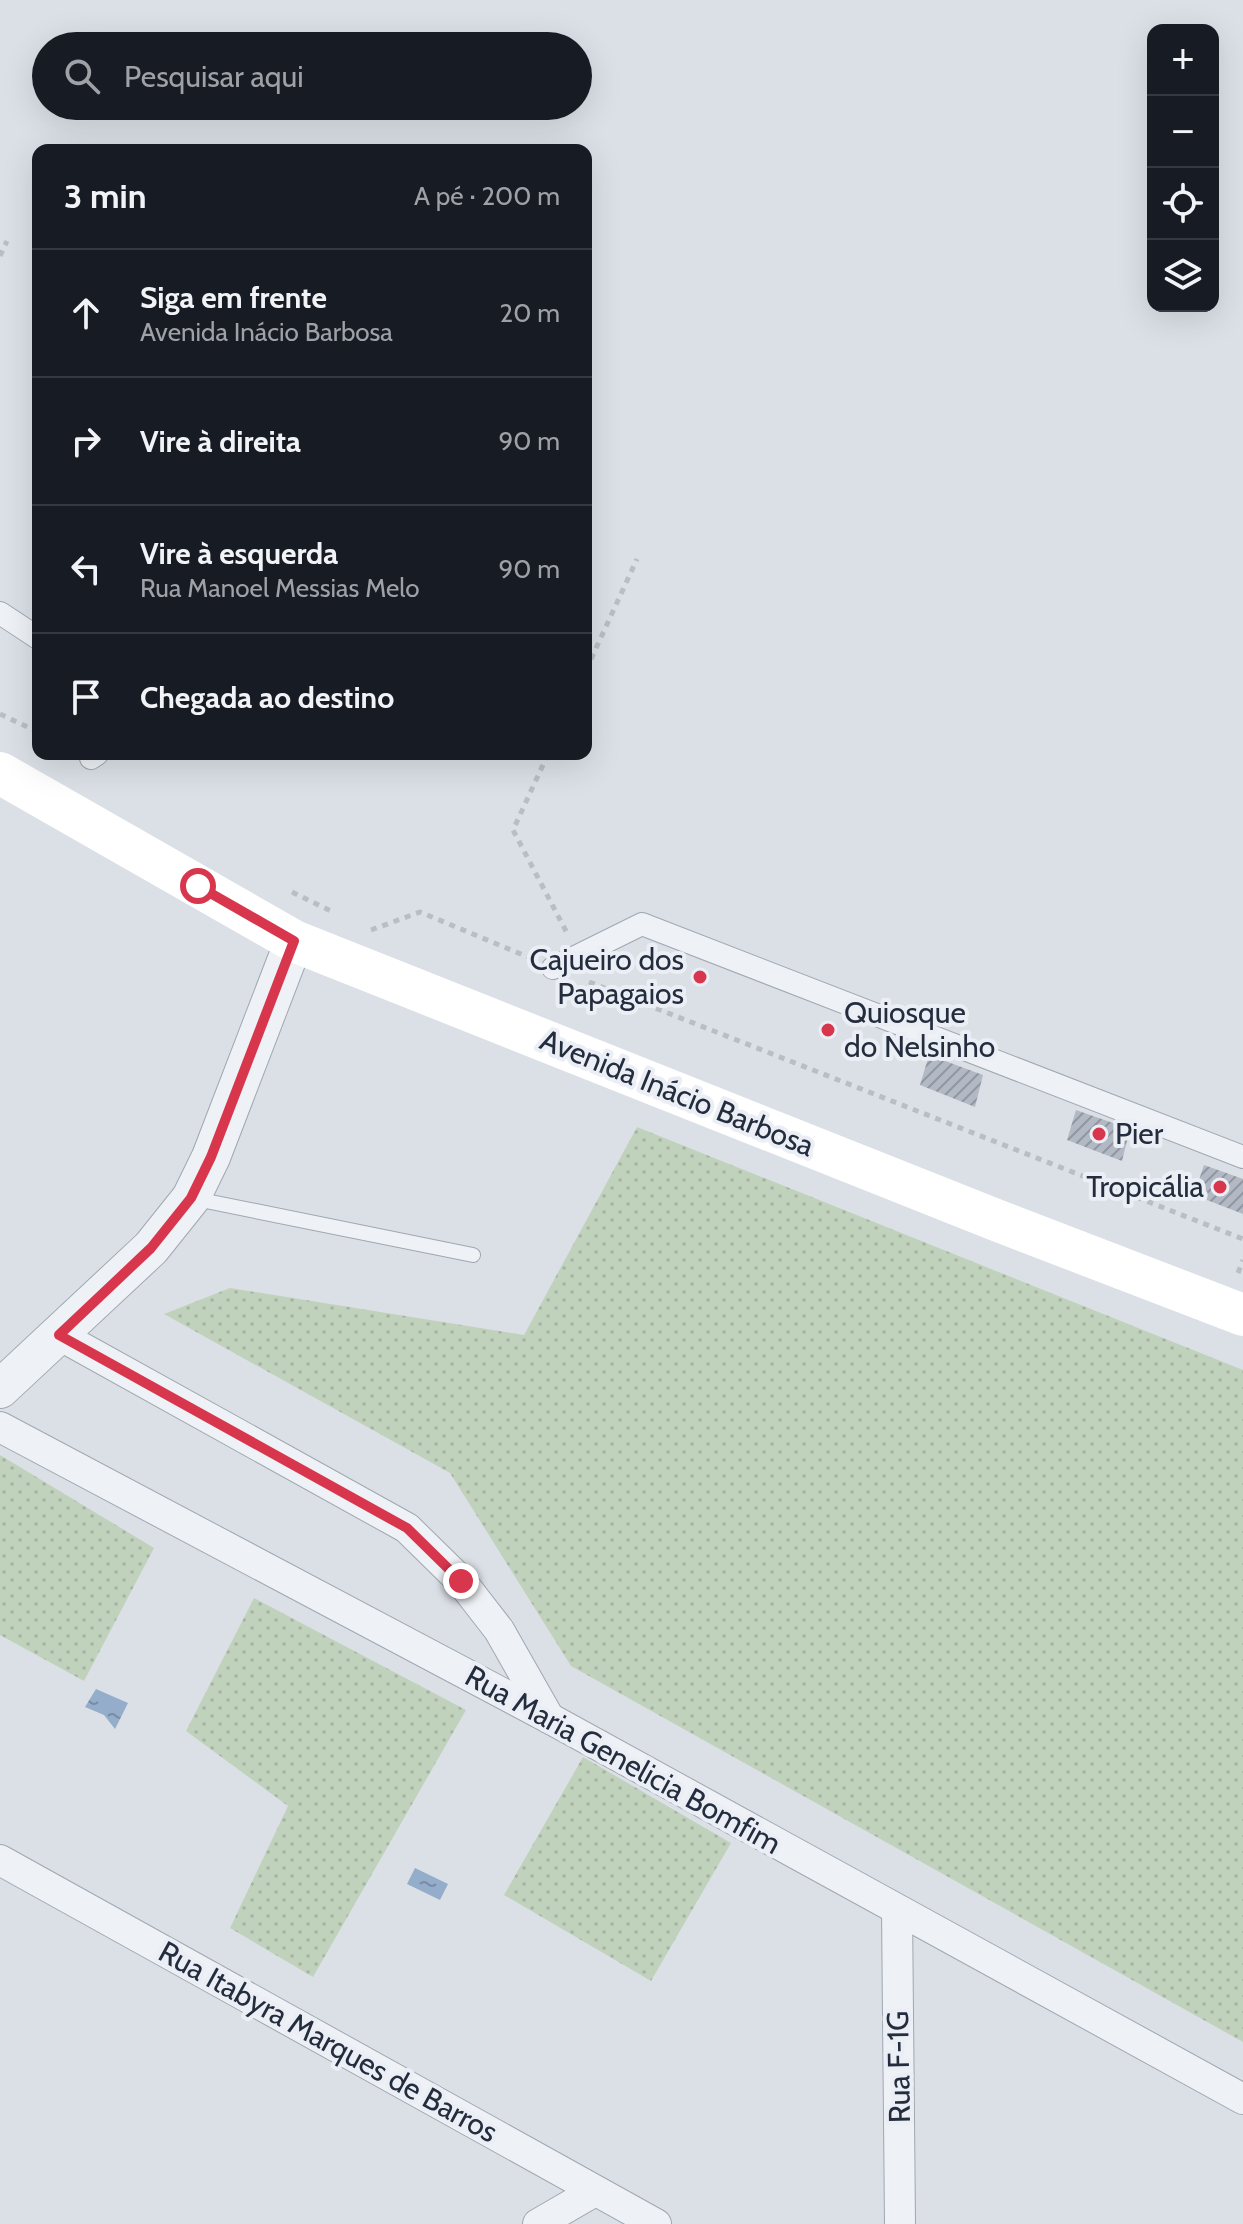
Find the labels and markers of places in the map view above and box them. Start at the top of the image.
place label: Cajueiro dos Papagaios [529,941,684,1012]
marker: Cajueiro dos Papagaios [691,968,709,986]
place label: Quiosque do Nelsinho [844,994,995,1065]
marker: Quiosque do Nelsinho [819,1021,837,1039]
place label: Pier [1115,1115,1164,1152]
marker: Pier [1090,1125,1108,1143]
place label: Tropicália [1086,1168,1205,1205]
marker: Tropicália [1211,1178,1229,1196]

